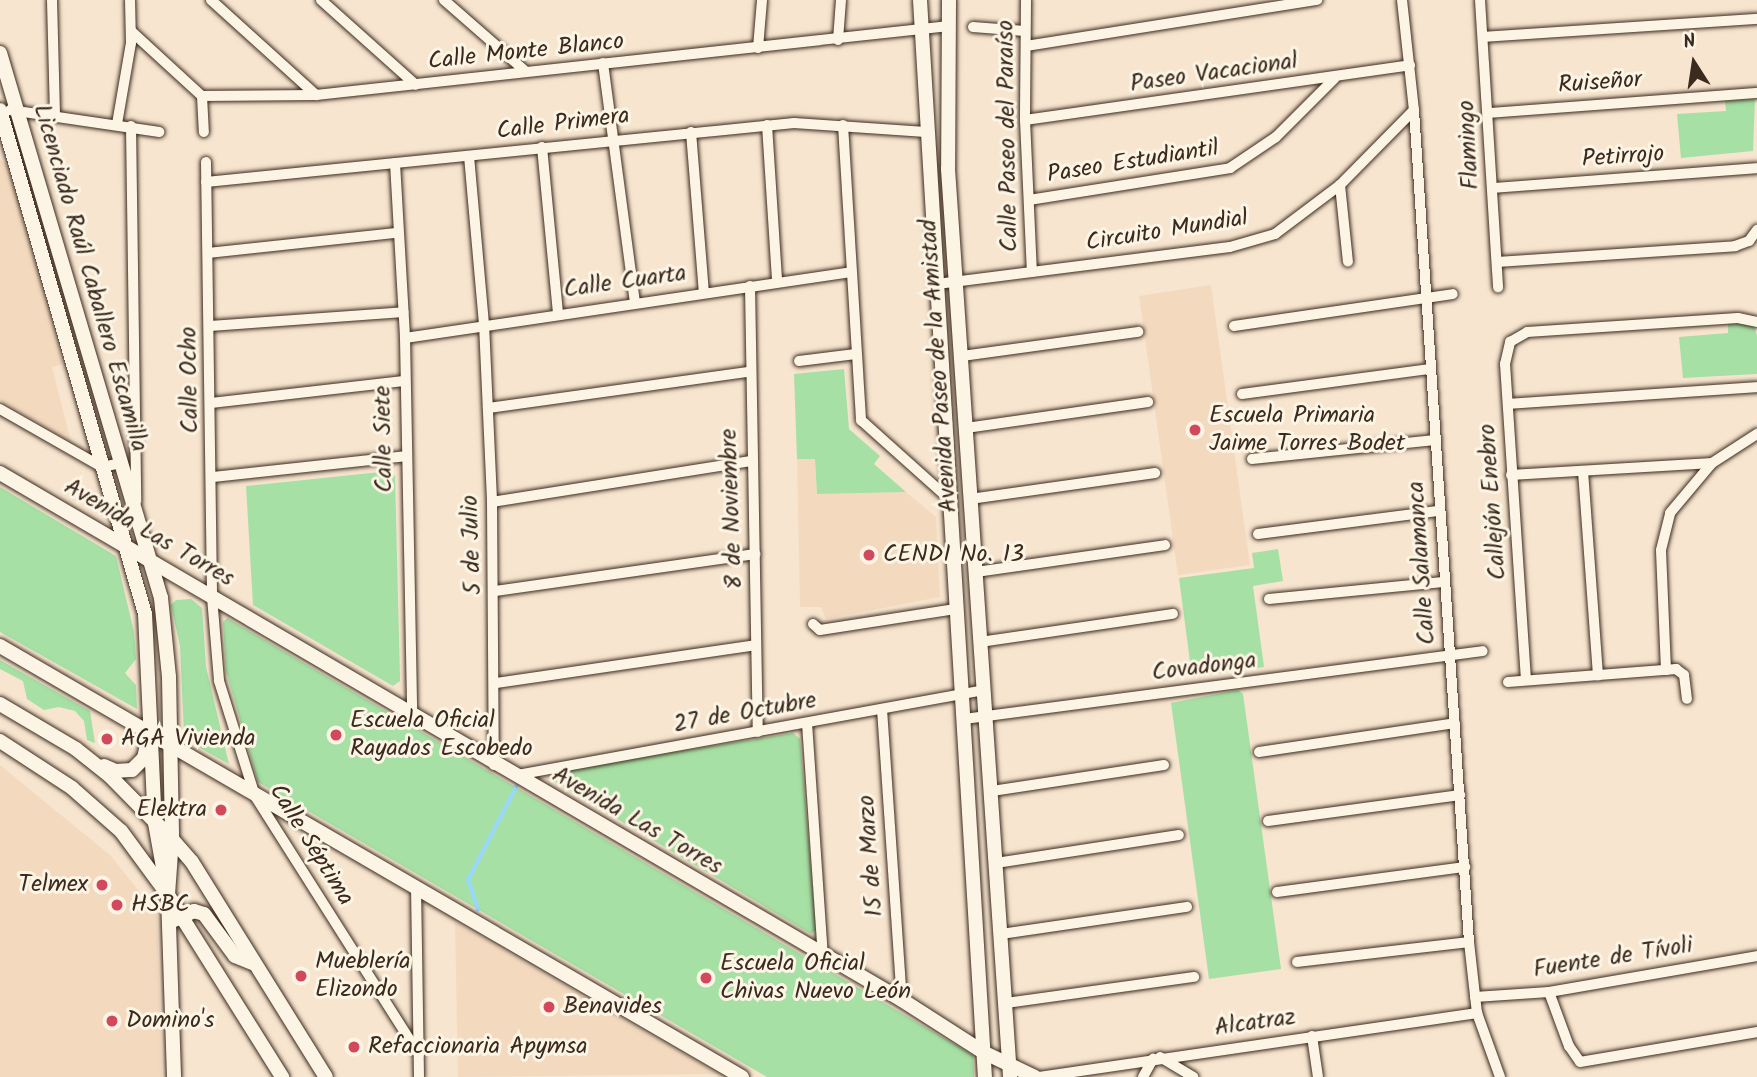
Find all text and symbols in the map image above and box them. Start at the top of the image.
street label: Calle Paseo del Paraíso [992,20,1024,252]
street label: Calle Monte Blanco [427,27,625,77]
text: N [1681,27,1699,58]
north arrow [1659,28,1729,98]
street label: Paseo Vacacional [1128,47,1300,99]
street label: Ruiseñor [1557,66,1643,100]
street label: Flamingo [1452,100,1486,190]
street label: Licenciado Raúl Caballero Escamilla [27,101,153,455]
street label: Calle Primera [495,102,631,146]
street label: Paseo Estudiantil [1045,134,1221,190]
street label: Petirrojo [1581,140,1665,174]
street label: Circuito Mundial [1084,204,1250,258]
street label: Avenida Paseo de la Amistad [914,218,964,514]
street label: Calle Cuarta [562,259,688,305]
street label: Calle Ocho [175,326,205,434]
street label: Calle Siete [369,385,399,493]
place label: Escuela Primaria Jaime Torres Bodet [1209,402,1405,458]
marker: Escuela Primaria Jaime Torres Bodet [1187,422,1203,438]
street label: Callejón Enebro [1473,423,1513,581]
street label: 8 de Noviembre [715,428,749,590]
street label: Avenida Las Torres [59,473,239,593]
street label: Calle Salamanca [1402,480,1442,646]
street label: 5 de Julio [456,494,488,596]
place label: CENDI No. 13 [883,541,1024,569]
marker: CENDI No. 13 [861,547,877,563]
street label: Covadonga [1150,646,1258,688]
street label: 27 de Octubre [671,686,819,740]
place label: Escuela Oficial Rayados Escobedo [350,707,533,763]
place label: AGA Vivienda [121,725,256,753]
marker: Escuela Oficial Rayados Escobedo [328,727,344,743]
marker: AGA Vivienda [99,731,115,747]
street label: Avenida Las Torres [547,761,727,881]
street label: Calle Séptima [262,779,360,911]
street label: 15 de Marzo [852,794,890,918]
place label: Elektra [137,796,207,824]
marker: Elektra [213,802,229,818]
place label: Telmex [18,871,88,899]
marker: Telmex [94,877,110,893]
place label: HSBC [131,891,189,919]
marker: HSBC [109,897,125,913]
street label: Fuente de Tívoli [1531,931,1695,985]
place label: Mueblería Elizondo [315,948,410,1004]
place label: Escuela Oficial Chivas Nuevo León [720,950,911,1006]
marker: Mueblería Elizondo [293,968,309,984]
marker: Escuela Oficial Chivas Nuevo León [698,970,714,986]
place label: Benavides [563,993,662,1021]
marker: Benavides [541,999,557,1015]
street label: Alcatraz [1213,1003,1297,1043]
place label: Domino's [126,1007,215,1035]
marker: Domino's [104,1013,120,1029]
place label: Refaccionaria Apymsa [368,1033,588,1061]
marker: Refaccionaria Apymsa [346,1039,362,1055]

